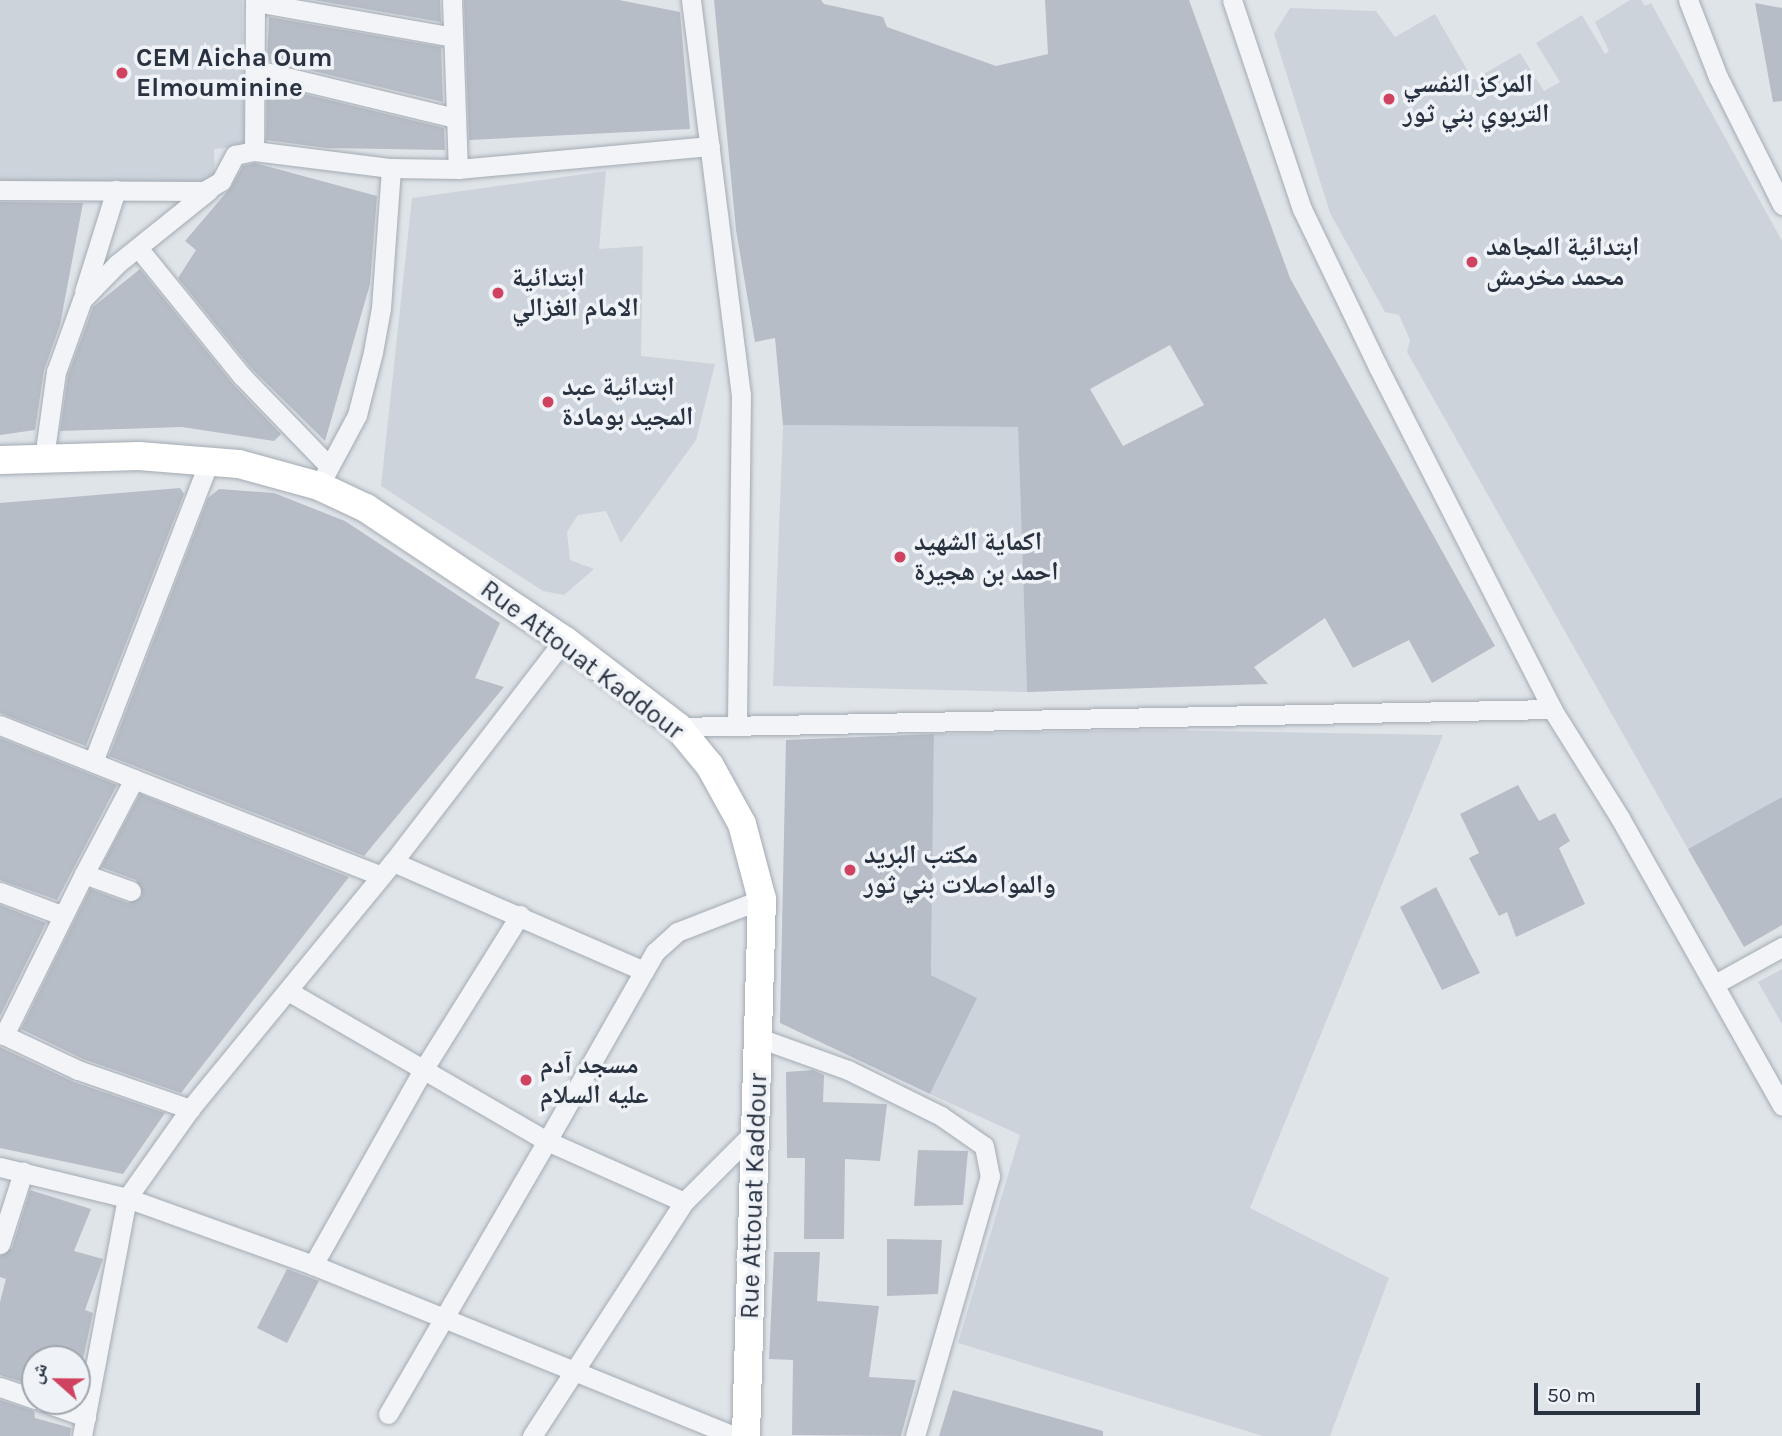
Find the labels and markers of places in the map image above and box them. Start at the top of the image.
place label: CEM Aicha Oum Elmouminine [136,42,332,104]
marker: CEM Aicha Oum Elmouminine [114,65,130,81]
place label: المركز النفسي التربوي بني ثور [1403,68,1549,130]
marker: المركز النفسي التربوي بني ثور [1381,91,1397,107]
place label: ابتدائية المجاهد محمد مخرمش [1486,231,1639,292]
marker: ابتدائية المجاهد محمد مخرمش [1464,254,1480,270]
place label: ابتدائية الامام الغزالي [512,262,639,324]
marker: ابتدائية الامام الغزالي [490,285,506,301]
place label: ابتدائية عبد المجيد بومادة [562,371,693,432]
marker: ابتدائية عبد المجيد بومادة [540,394,556,410]
place label: اكماية الشهيد احمد بن هجيرة [914,526,1059,588]
marker: اكماية الشهيد احمد بن هجيرة [892,549,908,565]
place label: مكتب البريد والمواصلات بني ثور [864,839,1056,900]
marker: مكتب البريد والمواصلات بني ثور [842,862,858,878]
place label: مسجد آدم عليه السلام [540,1049,648,1110]
marker: مسجد آدم عليه السلام [518,1072,534,1088]

